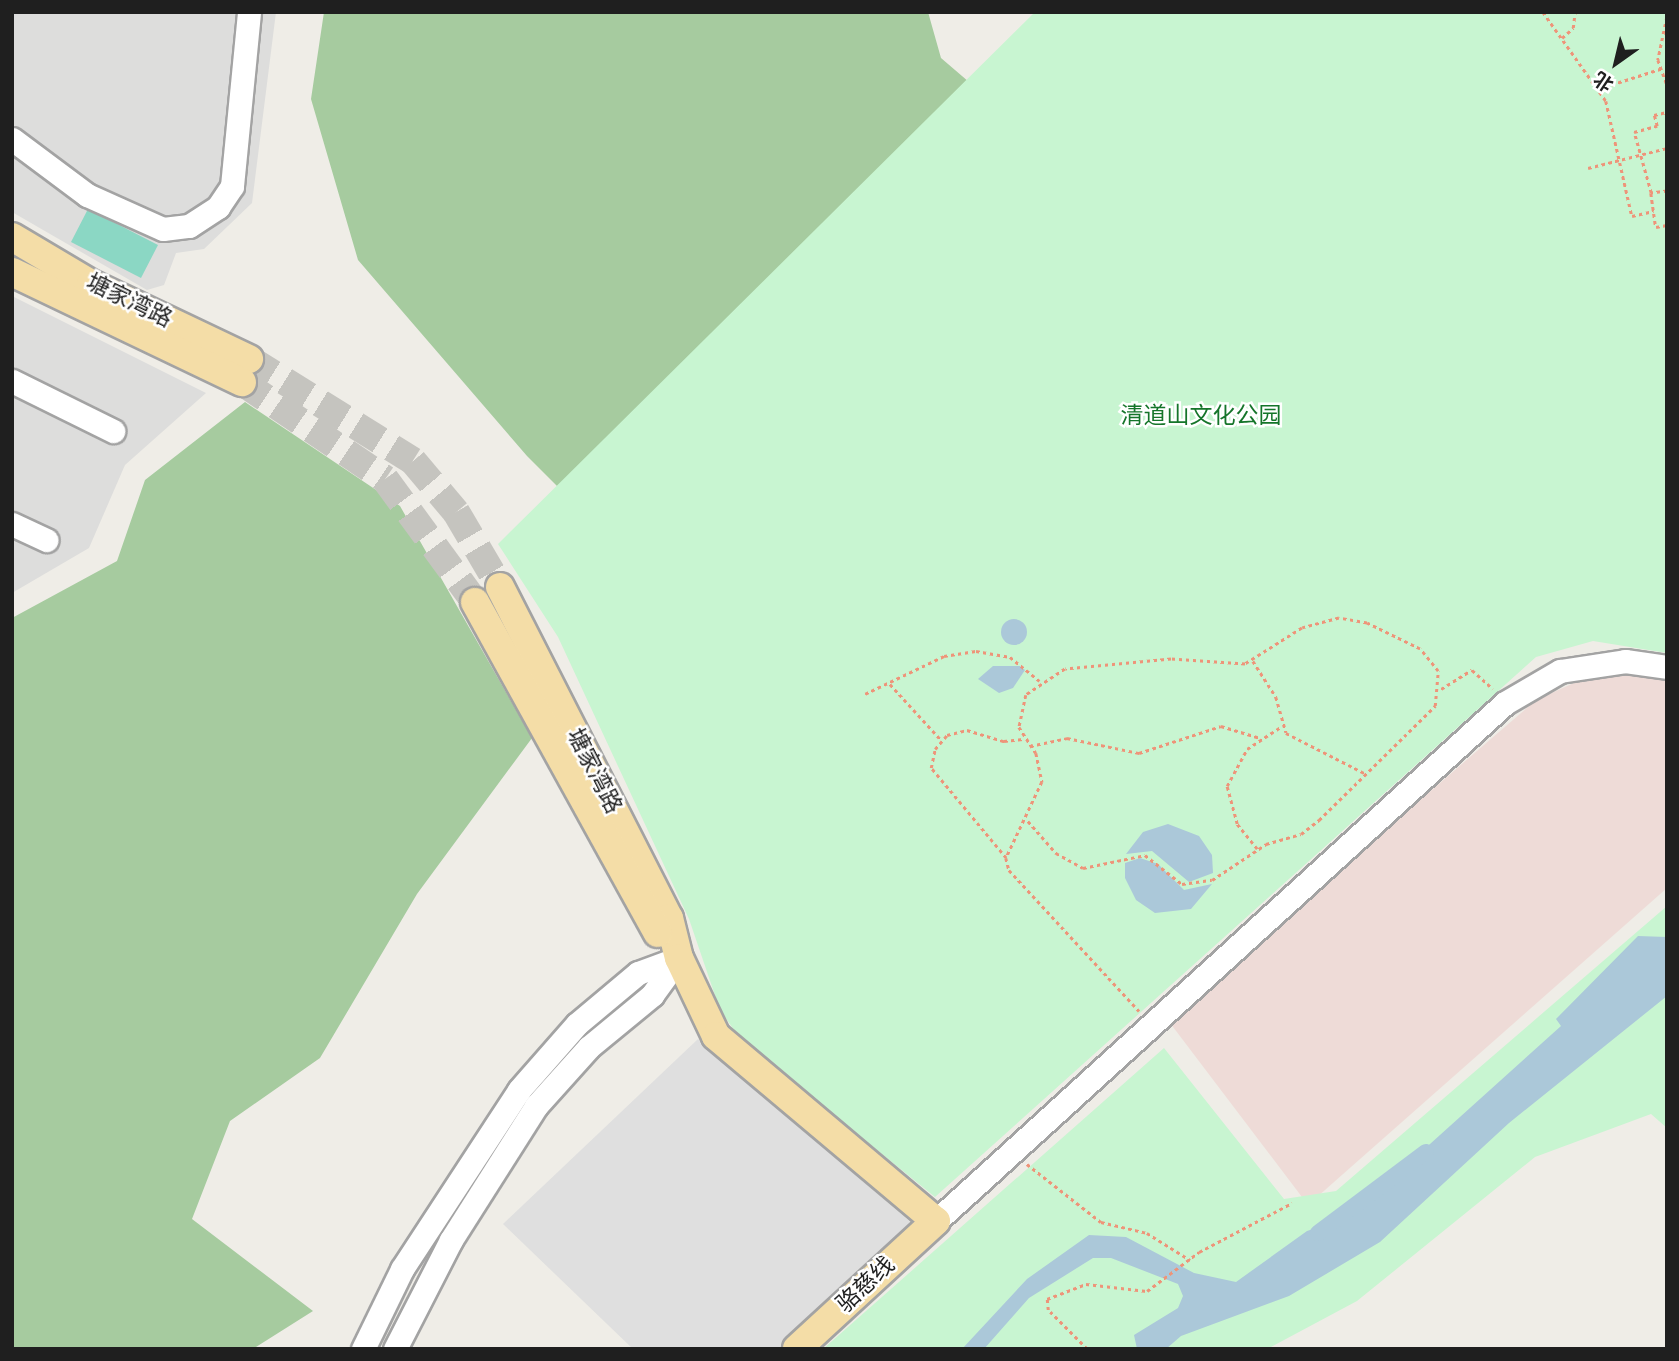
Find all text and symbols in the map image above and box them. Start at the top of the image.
north arrow [1581,28,1651,98]
text: 北 [1590,66,1618,96]
street label: 塘家湾路 [82,268,176,334]
park label: 清道山文化公园 [1121,402,1281,430]
street label: 塘家湾路 [561,724,627,818]
street label: 骆慈线 [831,1251,901,1319]

